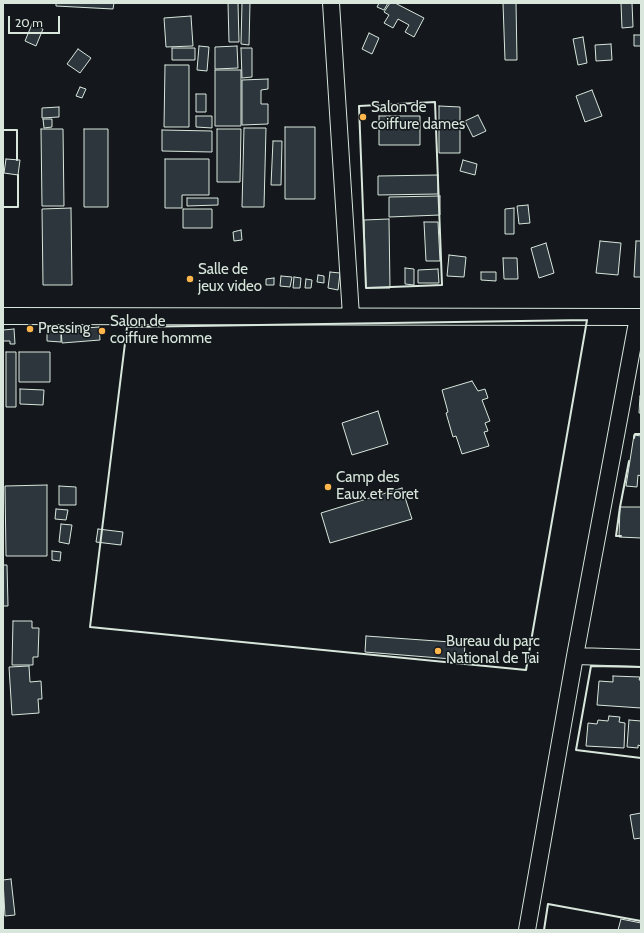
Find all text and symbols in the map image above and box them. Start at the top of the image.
scale bar [10,8,62,34]
text: 20 m [15,15,43,30]
place label: Salon de coiffure dames [371,99,465,134]
marker: Salon de coiffure dames [358,112,368,122]
place label: Salle de jeux video [198,261,262,296]
marker: Salle de jeux video [185,274,195,284]
place label: Salon de coiffure homme [110,313,212,348]
place label: Pressing [38,320,90,338]
marker: Pressing [25,324,35,334]
marker: Salon de coiffure homme [97,326,107,336]
place label: Camp des Eaux et Foret [336,469,419,504]
marker: Camp des Eaux et Foret [323,482,333,492]
place label: Bureau du parc National de Tai [446,633,540,668]
marker: Bureau du parc National de Tai [433,646,443,656]

